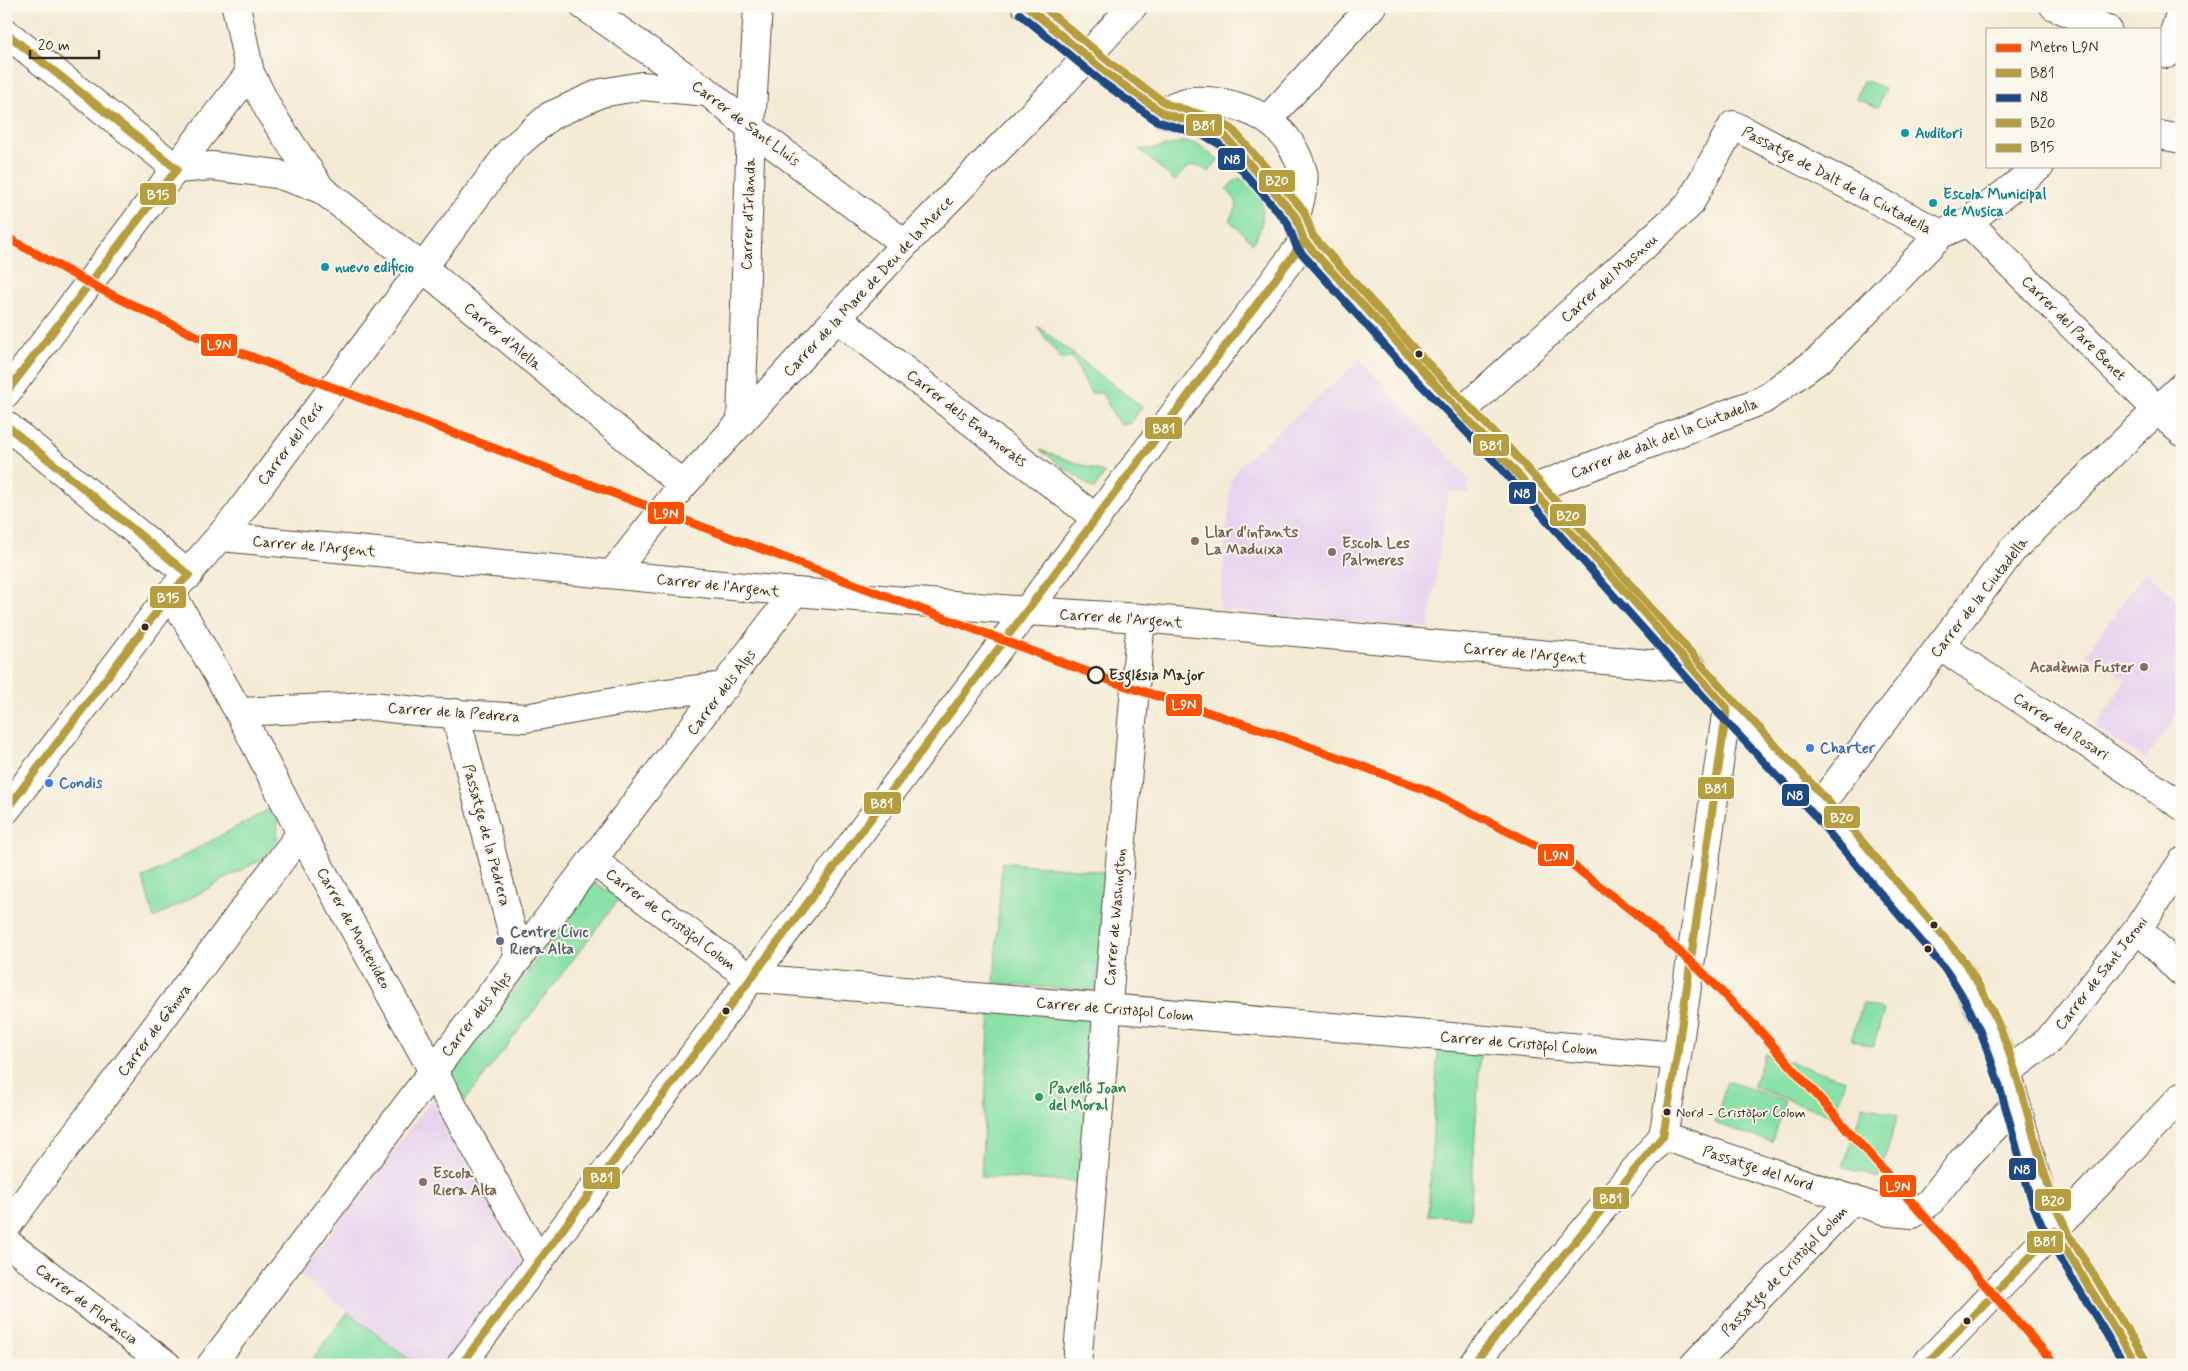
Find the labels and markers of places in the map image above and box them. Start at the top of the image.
place label: Auditori [1915,124,1962,144]
marker: Auditori [1899,127,1911,139]
place label: Escola Municipal de Musica [1943,185,2047,222]
marker: Escola Municipal de Musica [1927,197,1939,209]
place label: nuevo edificio [335,257,414,278]
marker: nuevo edificio [319,261,331,273]
unlabelled marker [1414,349,1424,359]
place label: Llar d'infants La Maduixa [1205,523,1298,560]
place label: Escola Les Palmeres [1342,534,1410,571]
marker: Llar d'infants La Maduixa [1189,535,1201,547]
marker: Escola Les Palmeres [1326,546,1338,558]
unlabelled marker [140,622,150,632]
place label: Acadèmia Fuster [2030,658,2135,678]
marker: Acadèmia Fuster [2138,661,2150,673]
marker: Església Major [1087,666,1105,684]
place label: Església Major [1109,666,1205,688]
place label: Charter [1820,739,1876,759]
marker: Charter [1804,742,1816,754]
place label: Condis [59,774,103,794]
marker: Condis [43,777,55,789]
unlabelled marker [1929,920,1939,930]
place label: Centre Civic Riera Alta [510,923,589,960]
marker: Centre Civic Riera Alta [494,935,506,947]
unlabelled marker [1923,944,1933,954]
unlabelled marker [721,1006,731,1016]
place label: Pavelló Joan del Moral [1049,1079,1127,1116]
marker: Pavelló Joan del Moral [1033,1091,1045,1103]
place label: Nord - Cristòfor Colom [1676,1104,1806,1124]
marker: Nord - Cristòfor Colom [1662,1107,1672,1117]
place label: Escola Riera Alta [433,1164,497,1201]
marker: Escola Riera Alta [417,1176,429,1188]
unlabelled marker [1962,1316,1972,1326]

